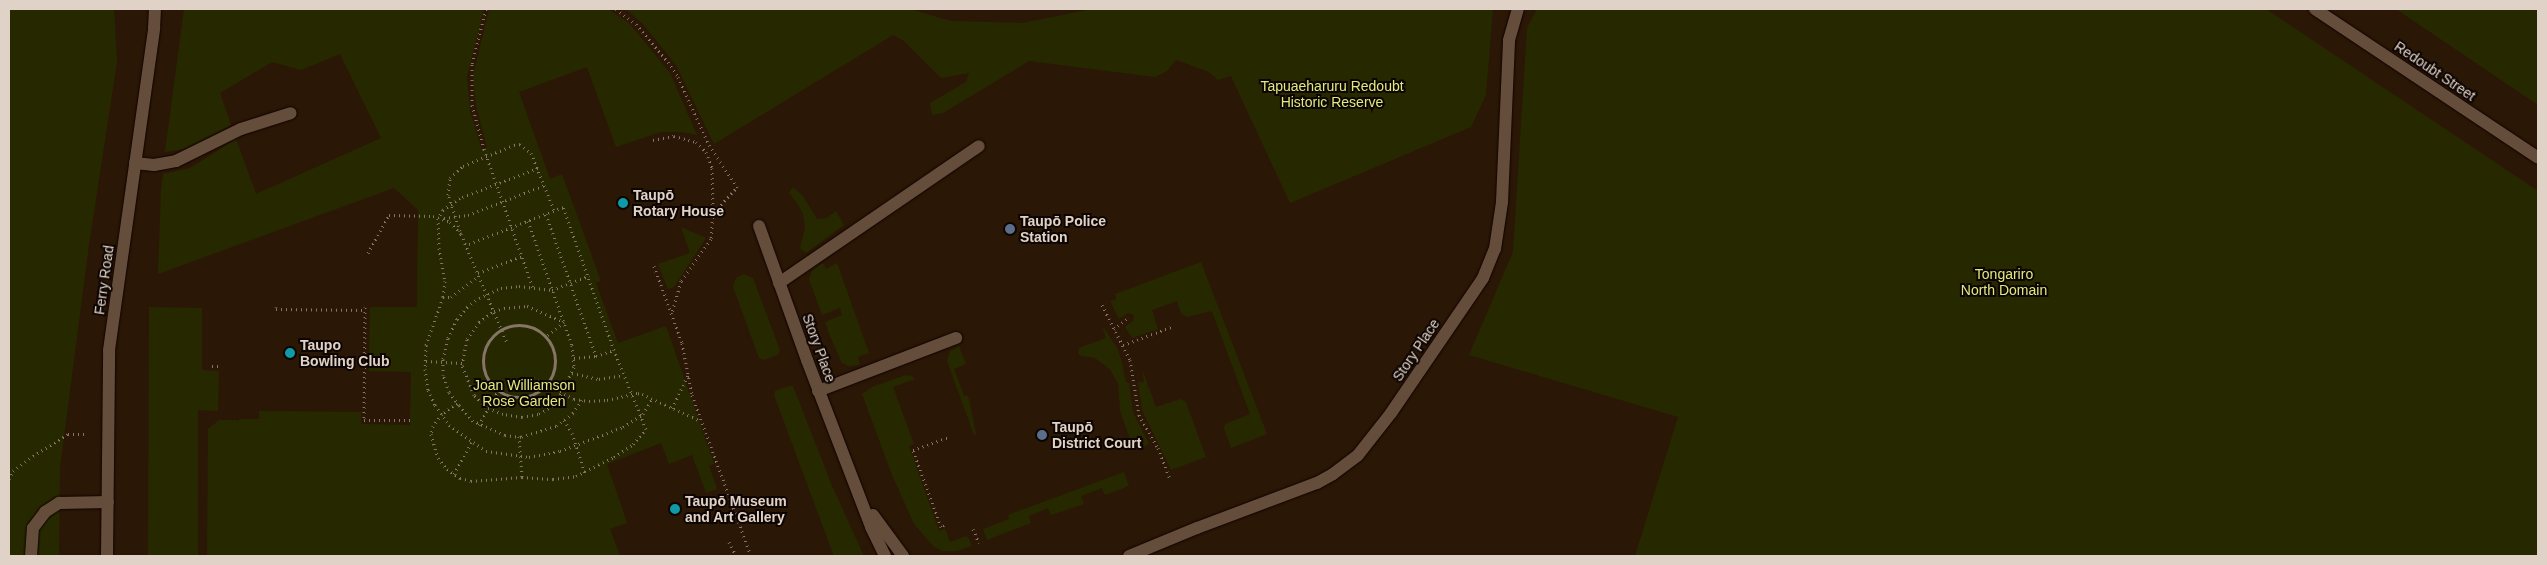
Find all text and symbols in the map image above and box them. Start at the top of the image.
street label: Redoubt Street [2391,38,2479,104]
park label: Tapuaeharuru Redoubt Historic Reserve [1260,78,1404,110]
place label: Taupō Rotary House [633,187,724,220]
marker: Taupō Rotary House [617,197,629,209]
place label: Taupō Police Station [1020,213,1106,246]
marker: Taupō Police Station [1004,223,1016,235]
street label: Ferry Road [91,244,117,316]
park label: Tongariro North Domain [1961,266,2047,298]
street label: Story Place [799,311,839,385]
street label: Story Place [1389,316,1443,384]
place label: Taupo Bowling Club [300,337,389,370]
marker: Taupo Bowling Club [284,347,296,359]
park label: Joan Williamson Rose Garden [473,377,575,410]
place label: Taupō District Court [1052,419,1141,452]
marker: Taupō District Court [1036,429,1048,441]
place label: Taupō Museum and Art Gallery [685,493,787,526]
marker: Taupō Museum and Art Gallery [669,503,681,515]

